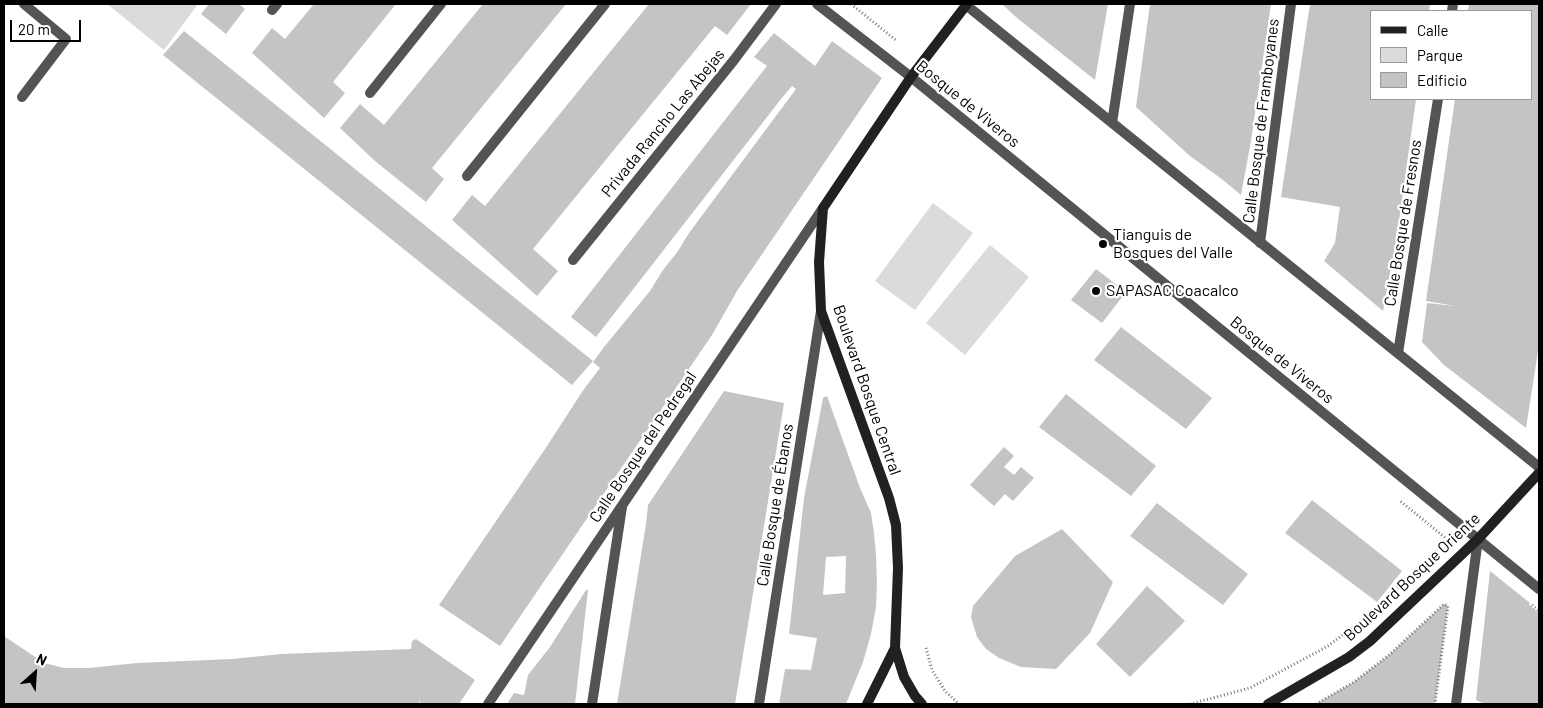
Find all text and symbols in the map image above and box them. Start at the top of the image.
scale bar [12,10,84,42]
legend [1370,10,1533,100]
street label: Calle Bosque de Framboyanes [1239,18,1283,224]
text: 20 m [18,20,50,38]
text: Calle [1417,21,1449,39]
street label: Privada Rancho Las Abejas [597,45,729,201]
text: Parque [1417,46,1463,64]
street label: Bosque de Viveros [912,56,1024,152]
text: Edificio [1417,71,1467,89]
street label: Calle Bosque de Fresnos [1380,138,1426,308]
place label: Tianguis de Bosques del Valle [1113,225,1233,263]
marker: Tianguis de Bosques del Valle [1097,238,1109,250]
place label: SAPASAC Coacalco [1106,281,1239,301]
marker: SAPASAC Coacalco [1090,285,1102,297]
street label: Boulevard Bosque Central [829,302,905,478]
street label: Bosque de Viveros [1226,312,1338,408]
street label: Calle Bosque del Pedregal [585,368,701,526]
street label: Calle Bosque de Ébanos [753,422,797,588]
street label: Boulevard Bosque Oriente [1340,509,1484,645]
north arrow [10,648,60,698]
text: N [34,649,50,669]

